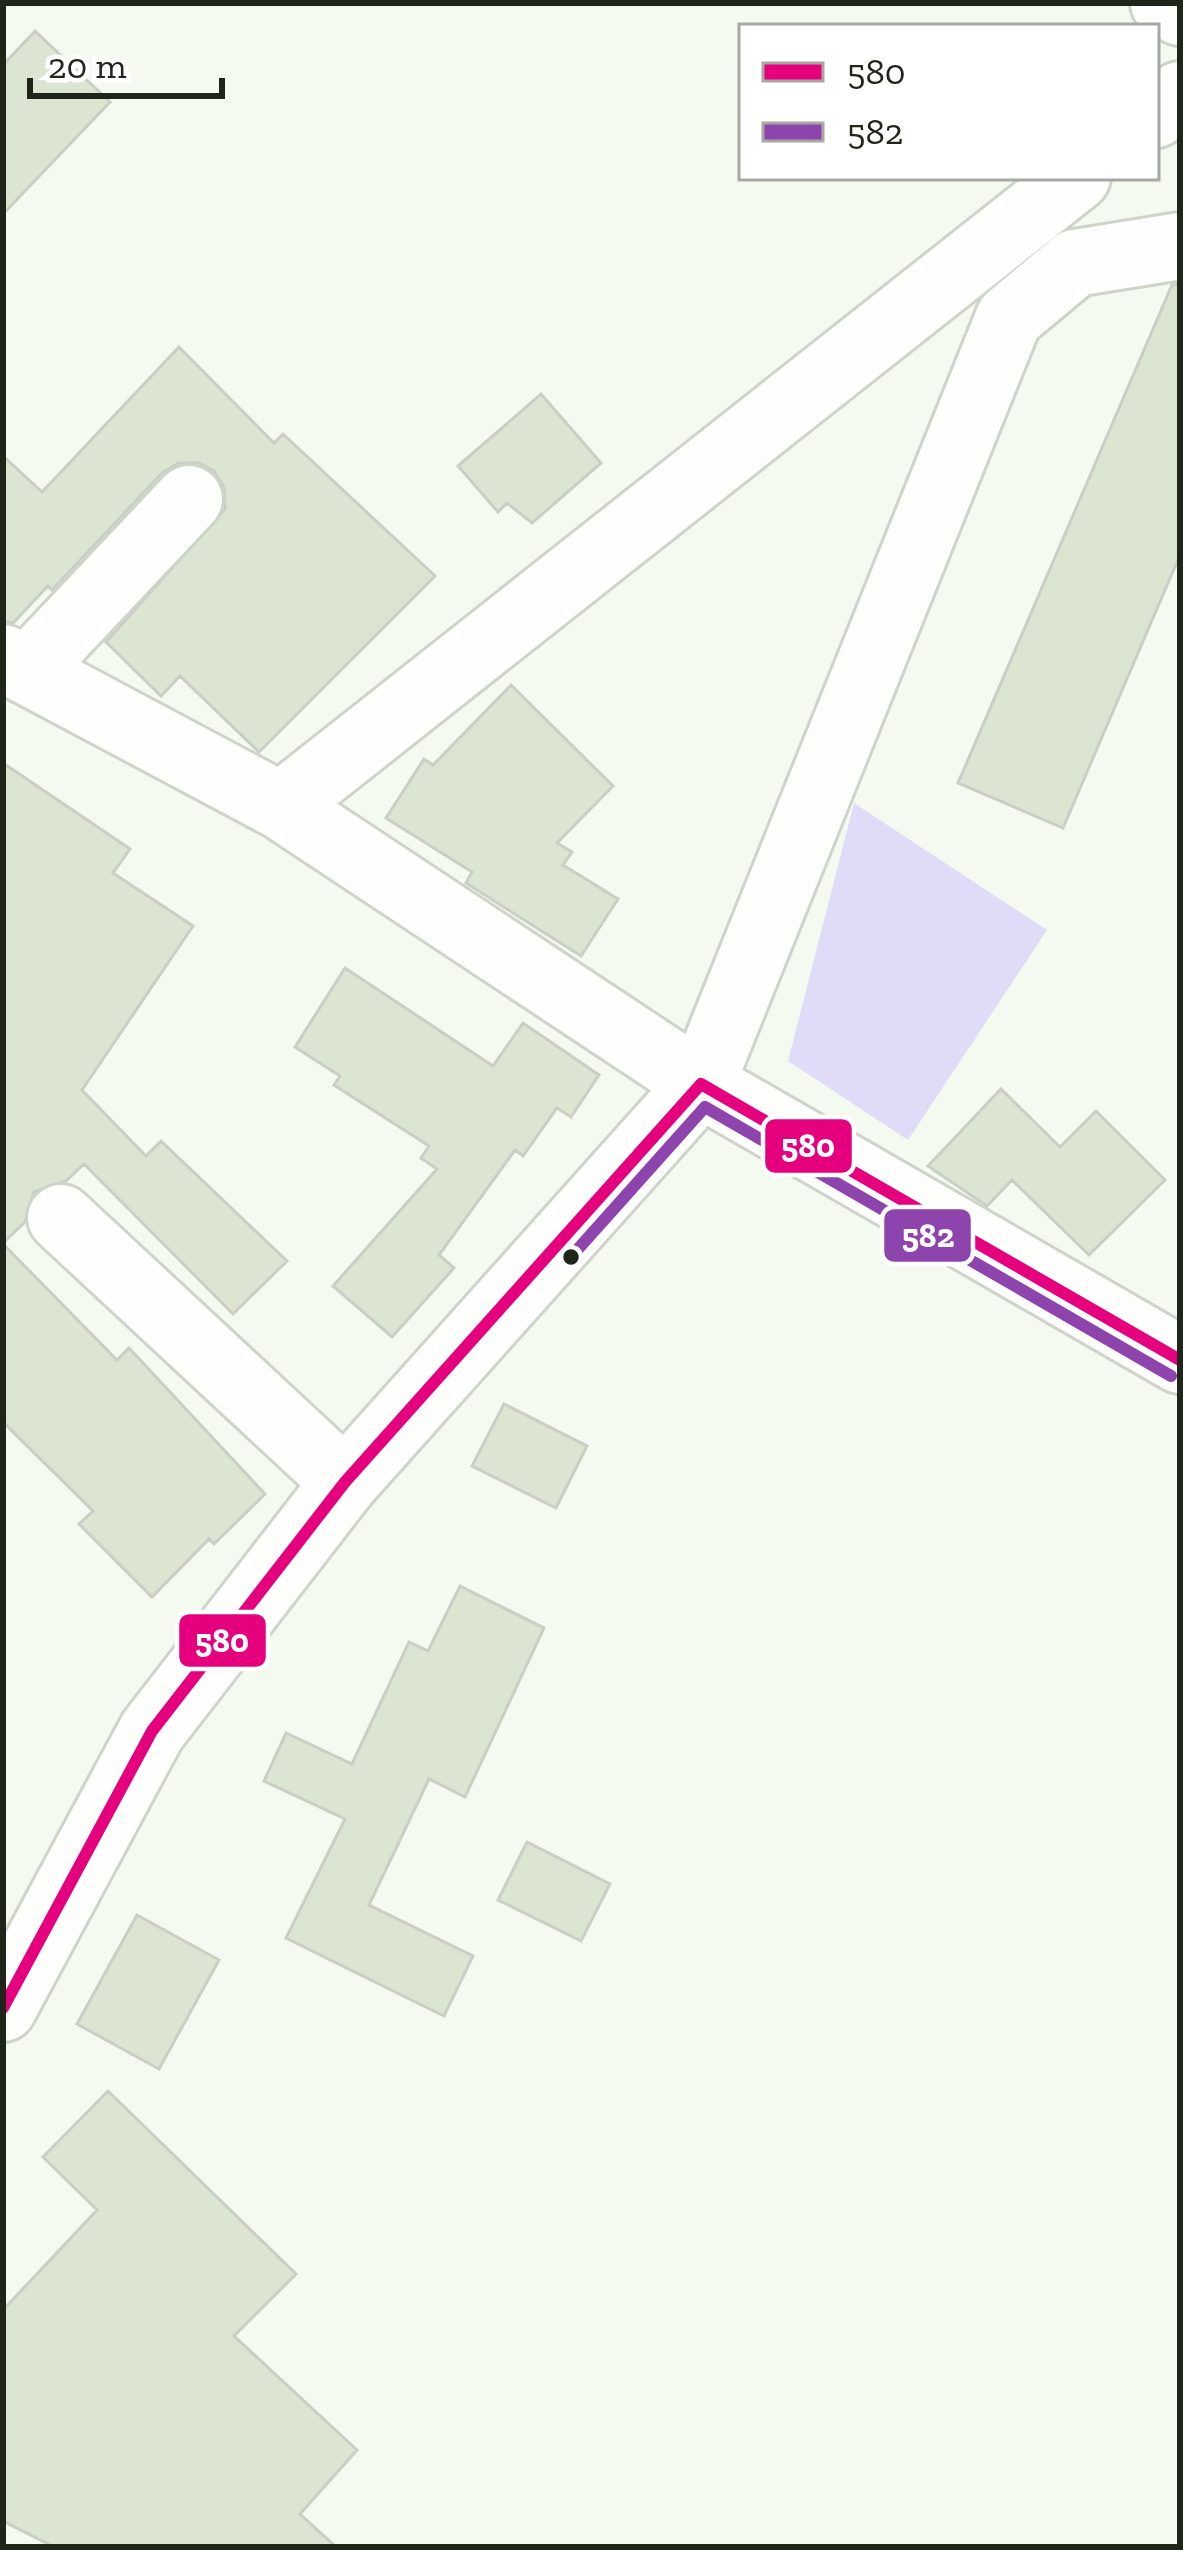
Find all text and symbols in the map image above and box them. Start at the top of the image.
scale bar [30,24,222,98]
legend [739,24,1159,180]
text: 20 m [48,44,127,87]
text: 580 [847,50,906,93]
text: 582 [847,110,903,153]
line badge: 580 [763,1117,854,1175]
text: 580 [781,1126,835,1165]
line badge: 582 [882,1207,973,1264]
text: 582 [902,1216,955,1255]
unlabelled marker [560,1246,582,1268]
line badge: 580 [177,1612,268,1669]
text: 580 [195,1621,249,1660]

